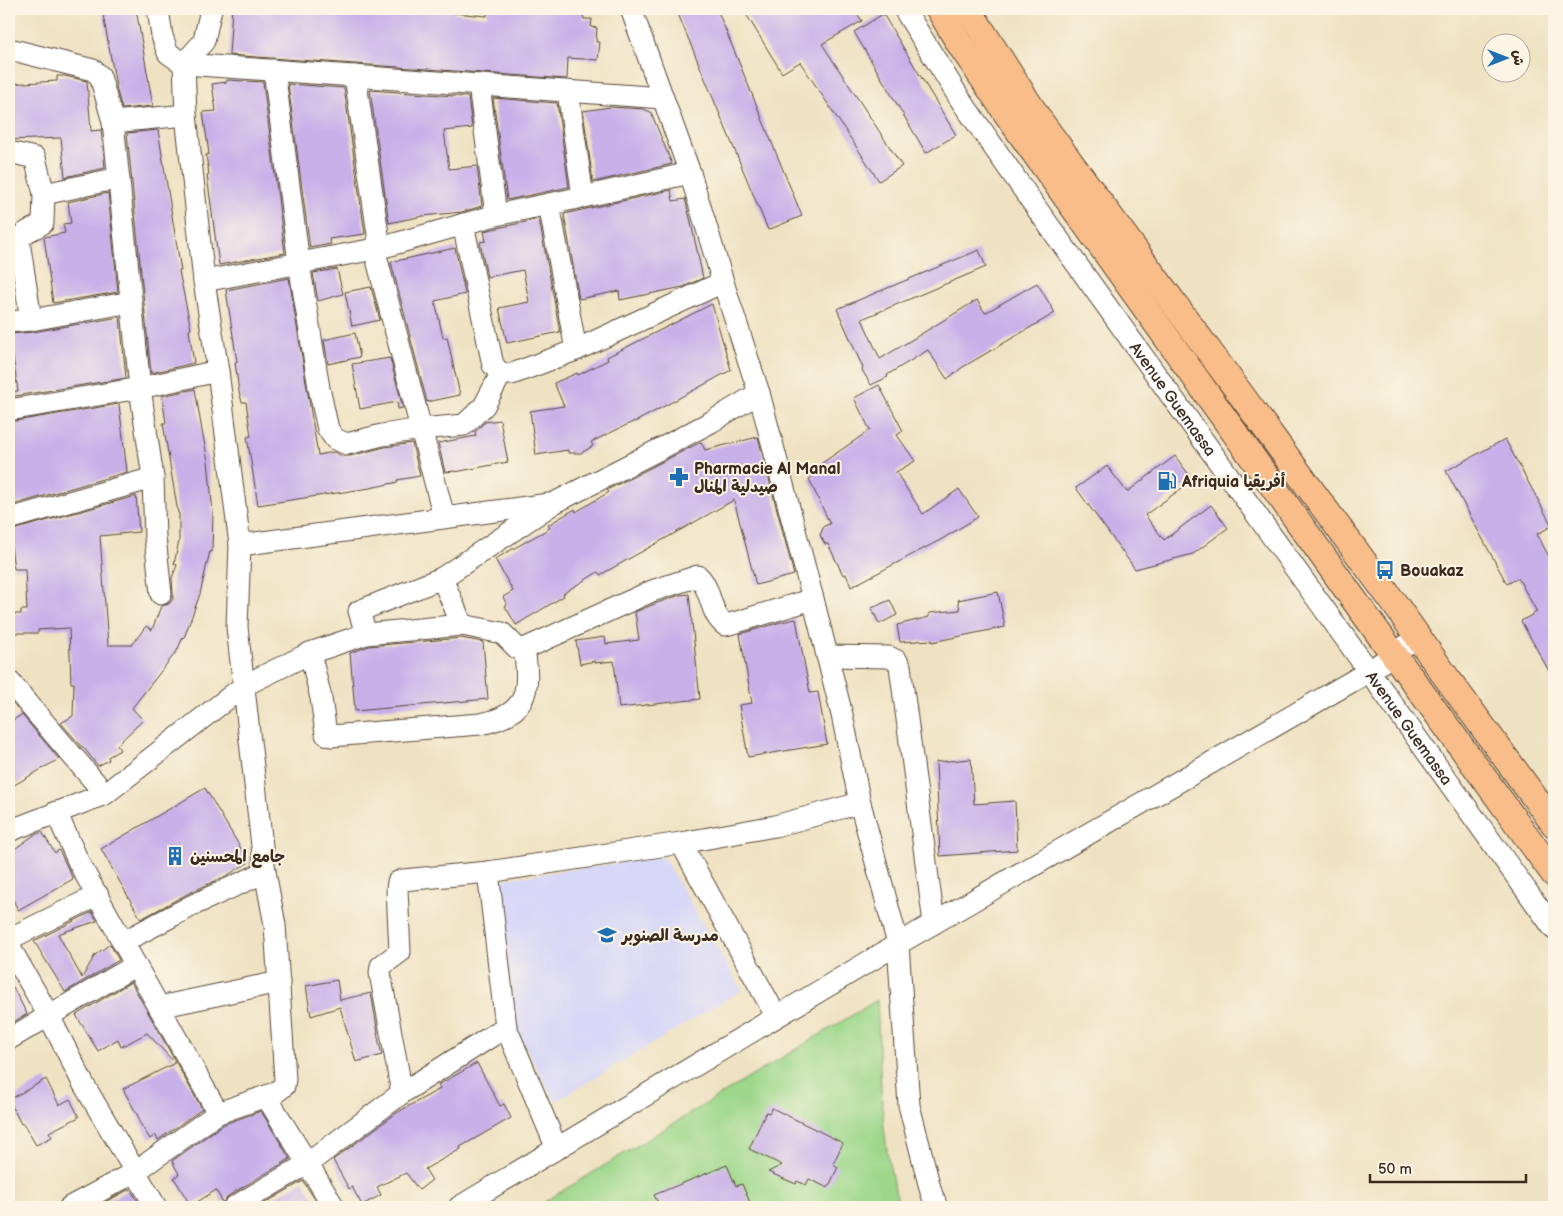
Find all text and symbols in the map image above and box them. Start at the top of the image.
north arrow [1480,32,1530,82]
text: ش [1510,50,1527,66]
street label: Avenue Guemassa [1125,339,1219,460]
place label: Pharmacie Al Manal صيدلية المنال [694,460,841,497]
pharmacy icon: Pharmacie Al Manal صيدلية المنال [668,466,690,488]
fuel station icon: Afriquia أفريقيا [1156,470,1178,492]
place label: Afriquia أفريقيا [1181,471,1286,492]
bus stop icon: Bouakaz [1374,559,1396,581]
place label: Bouakaz [1400,562,1464,581]
street label: Avenue Guemassa [1361,668,1456,789]
building icon: جامع المحسنين [164,845,186,867]
place label: جامع المحسنين [190,848,285,868]
school or university icon: مدرسة الصنوبر [596,924,618,946]
place label: مدرسة الصنوبر [620,927,719,947]
scale bar [1370,1151,1527,1183]
text: 50 m [1378,1160,1412,1179]

